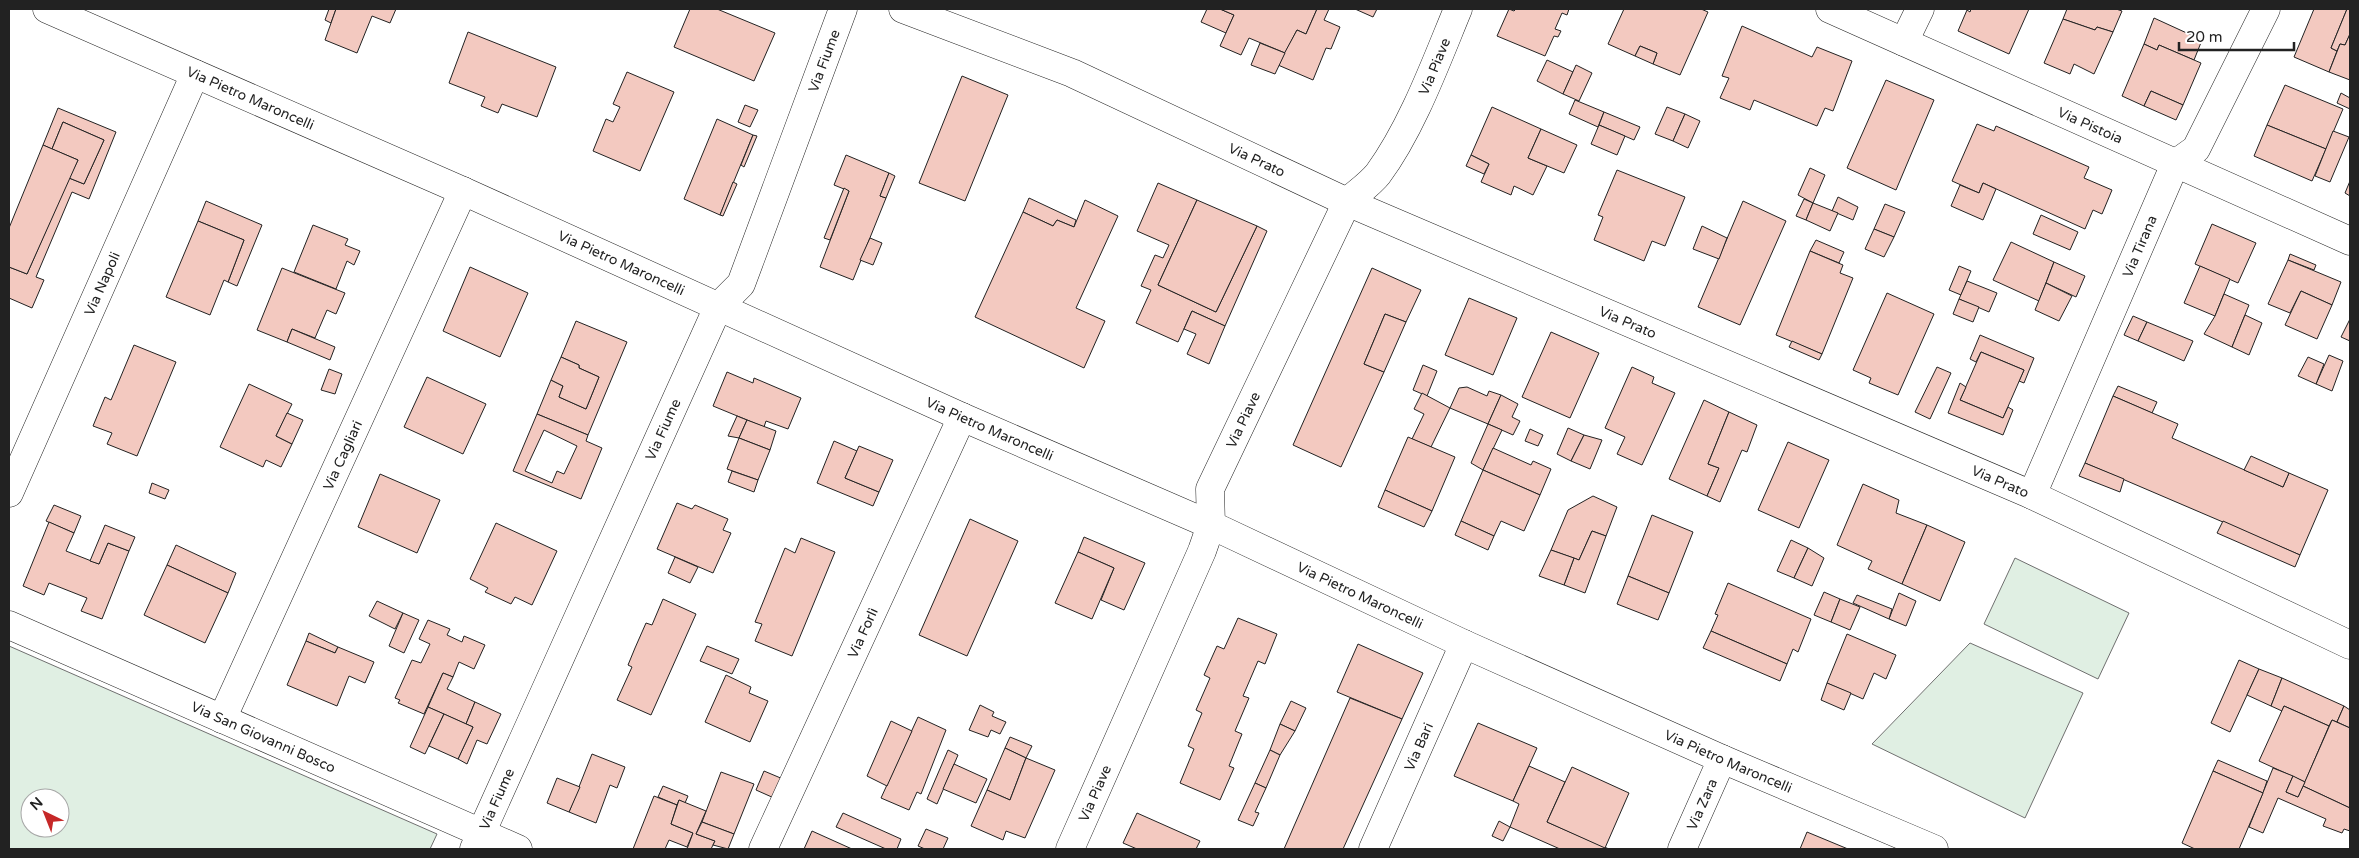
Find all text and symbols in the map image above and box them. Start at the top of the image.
scale bar [2179,20,2294,52]
street label: Via Fiume [804,27,843,95]
text: 20 m [2186,28,2223,46]
street label: Via Piave [1415,35,1454,98]
street label: Via Pietro Maroncelli [184,63,317,133]
street label: Via Pistoia [2055,103,2125,147]
street label: Via Prato [1226,139,1288,180]
street label: Via Tirana [2119,212,2160,280]
street label: Via Pietro Maroncelli [555,227,688,299]
street label: Via Napoli [80,249,123,318]
street label: Via Prato [1597,302,1659,342]
street label: Via Piave [1222,389,1264,451]
street label: Via Pietro Maroncelli [923,393,1056,464]
street label: Via Fiume [642,396,684,463]
street label: Via Cagliari [319,418,366,493]
street label: Via Prato [1969,462,2032,501]
street label: Via Pietro Maroncelli [1294,558,1426,632]
street label: Via Forlì [844,605,881,661]
street label: Via San Giovanni Bosco [189,698,338,776]
street label: Via Bari [1400,720,1437,773]
street label: Via Pietro Maroncelli [1662,726,1795,796]
street label: Via Piave [1075,762,1115,824]
street label: Via Fiume [475,765,518,832]
street label: Via Zara [1683,776,1721,833]
north arrow [20,788,70,838]
text: N [27,794,46,814]

